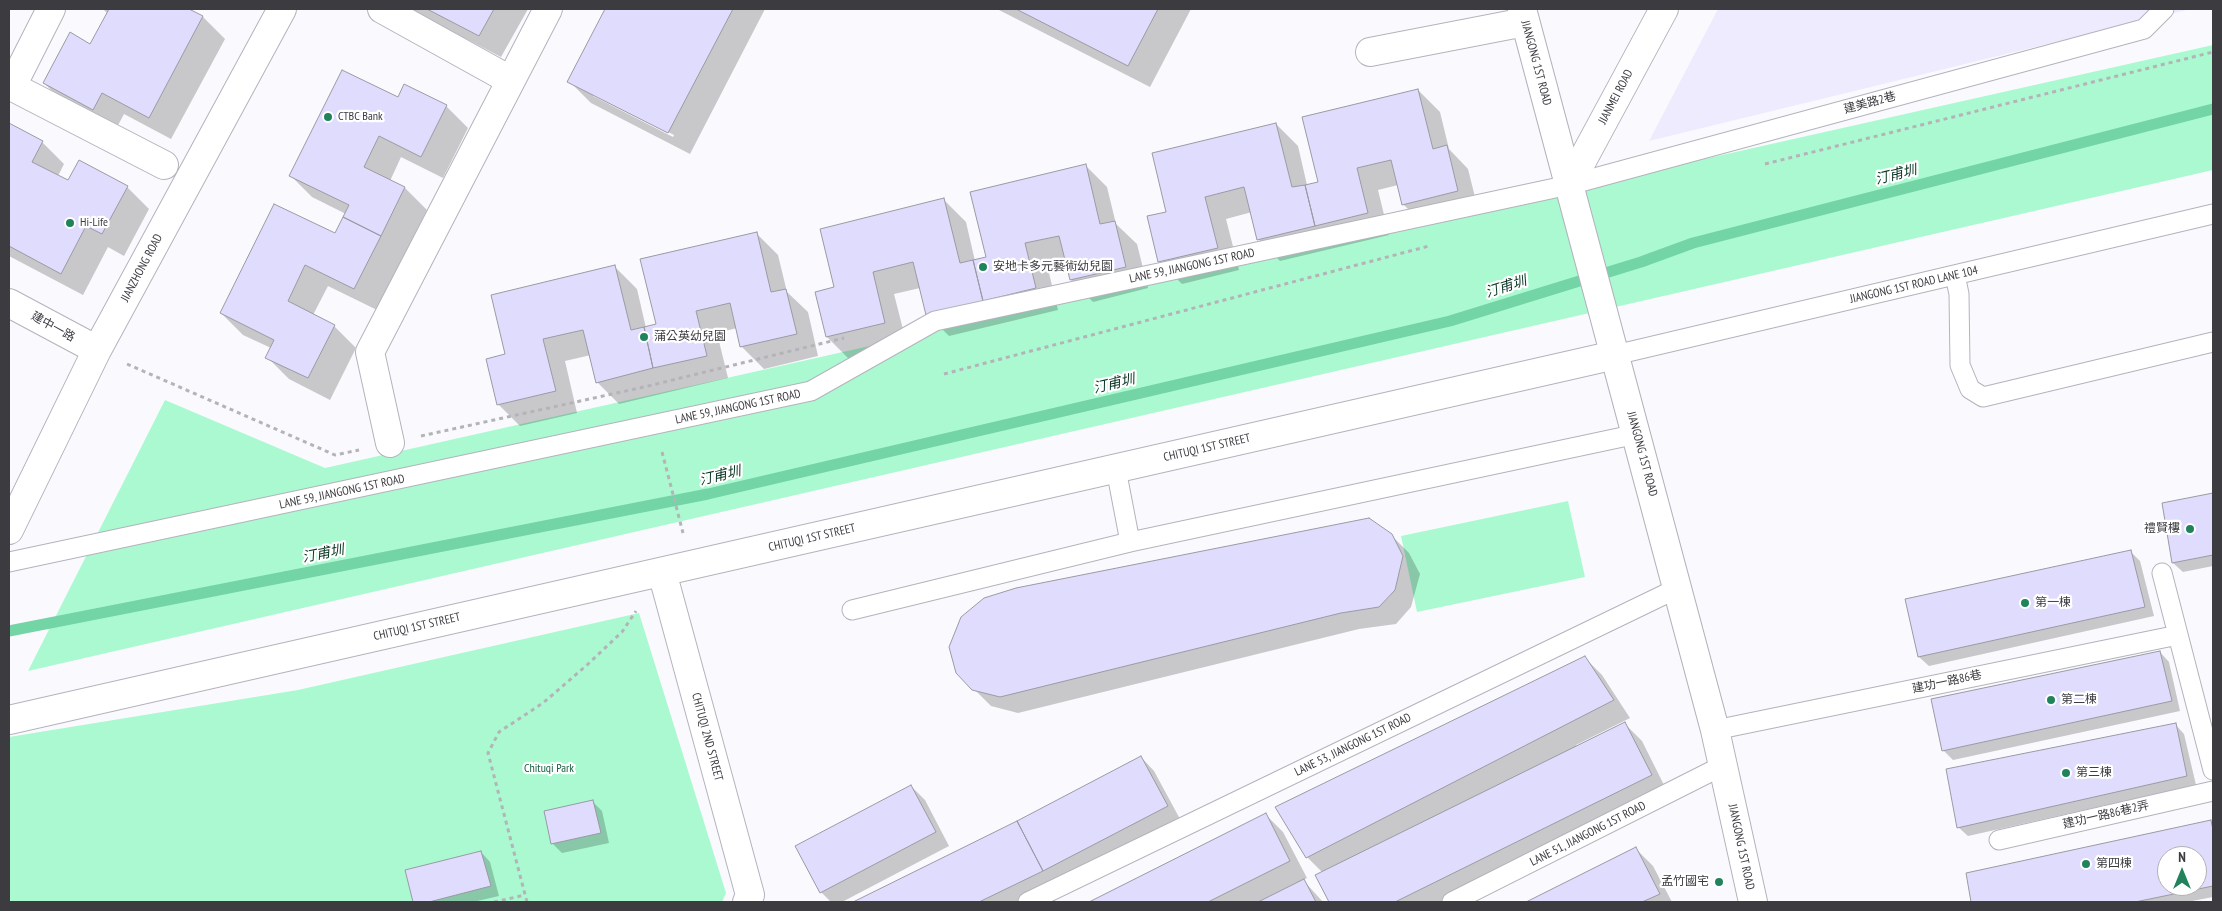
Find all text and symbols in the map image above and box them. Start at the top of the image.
street label: JIANGONG 1ST ROAD [1518,19,1554,107]
street label: JIANMEI ROAD [1596,67,1636,127]
street label: 建美路2巷 [1842,89,1898,117]
place label: CTBC Bank [338,110,383,124]
marker: CTBC Bank [322,111,334,123]
water label: 汀甫圳 [1874,162,1918,188]
place label: Hi-Life [80,216,108,230]
marker: Hi-Life [64,217,76,229]
street label: JIANZHONG ROAD [118,232,166,304]
street label: LANE 59, JIANGONG 1ST ROAD [1128,246,1256,286]
place label: 安地卡多元藝術幼兒園 [993,260,1113,274]
marker: 安地卡多元藝術幼兒園 [977,261,989,273]
street label: JIANGONG 1ST ROAD LANE 104 [1849,263,1979,307]
water label: 汀甫圳 [1483,273,1529,301]
street label: 建中一路 [29,309,77,345]
place label: 蒲公英幼兒園 [654,330,726,344]
marker: 蒲公英幼兒園 [638,331,650,343]
water label: 汀甫圳 [1092,371,1136,397]
street label: LANE 59, JIANGONG 1ST ROAD [674,387,802,427]
street label: JIANGONG 1ST ROAD [1624,410,1660,498]
street label: CHITUQI 1ST STREET [1162,431,1252,465]
water label: 汀甫圳 [698,463,742,489]
street label: LANE 59, JIANGONG 1ST ROAD [278,472,406,512]
street label: CHITUQI 1ST STREET [767,521,857,555]
place label: 禮賢樓 [2144,522,2180,536]
marker: 禮賢樓 [2184,523,2196,535]
water label: 汀甫圳 [301,542,345,566]
place label: 第一棟 [2035,596,2071,610]
marker: 第一棟 [2019,597,2031,609]
street label: CHITUQI 1ST STREET [372,610,462,644]
street label: 建功一路86巷 [1911,668,1983,696]
street label: CHITUQI 2ND STREET [688,691,726,783]
place label: 第二棟 [2061,693,2097,707]
marker: 第二棟 [2045,694,2057,706]
street label: LANE 53, JIANGONG 1ST ROAD [1292,711,1414,779]
park label: Chituqi Park [524,762,574,776]
place label: 第三棟 [2076,766,2112,780]
marker: 第三棟 [2060,767,2072,779]
street label: 建功一路86巷2弄 [2061,798,2151,832]
street label: LANE 51, JIANGONG 1ST ROAD [1528,799,1648,869]
street label: JIANGONG 1ST ROAD [1725,803,1757,891]
north arrow [2157,846,2207,896]
text: N [2178,848,2186,866]
place label: 第四棟 [2096,857,2132,871]
marker: 第四棟 [2080,858,2092,870]
place label: 孟竹國宅 [1661,875,1709,889]
marker: 孟竹國宅 [1713,876,1725,888]

